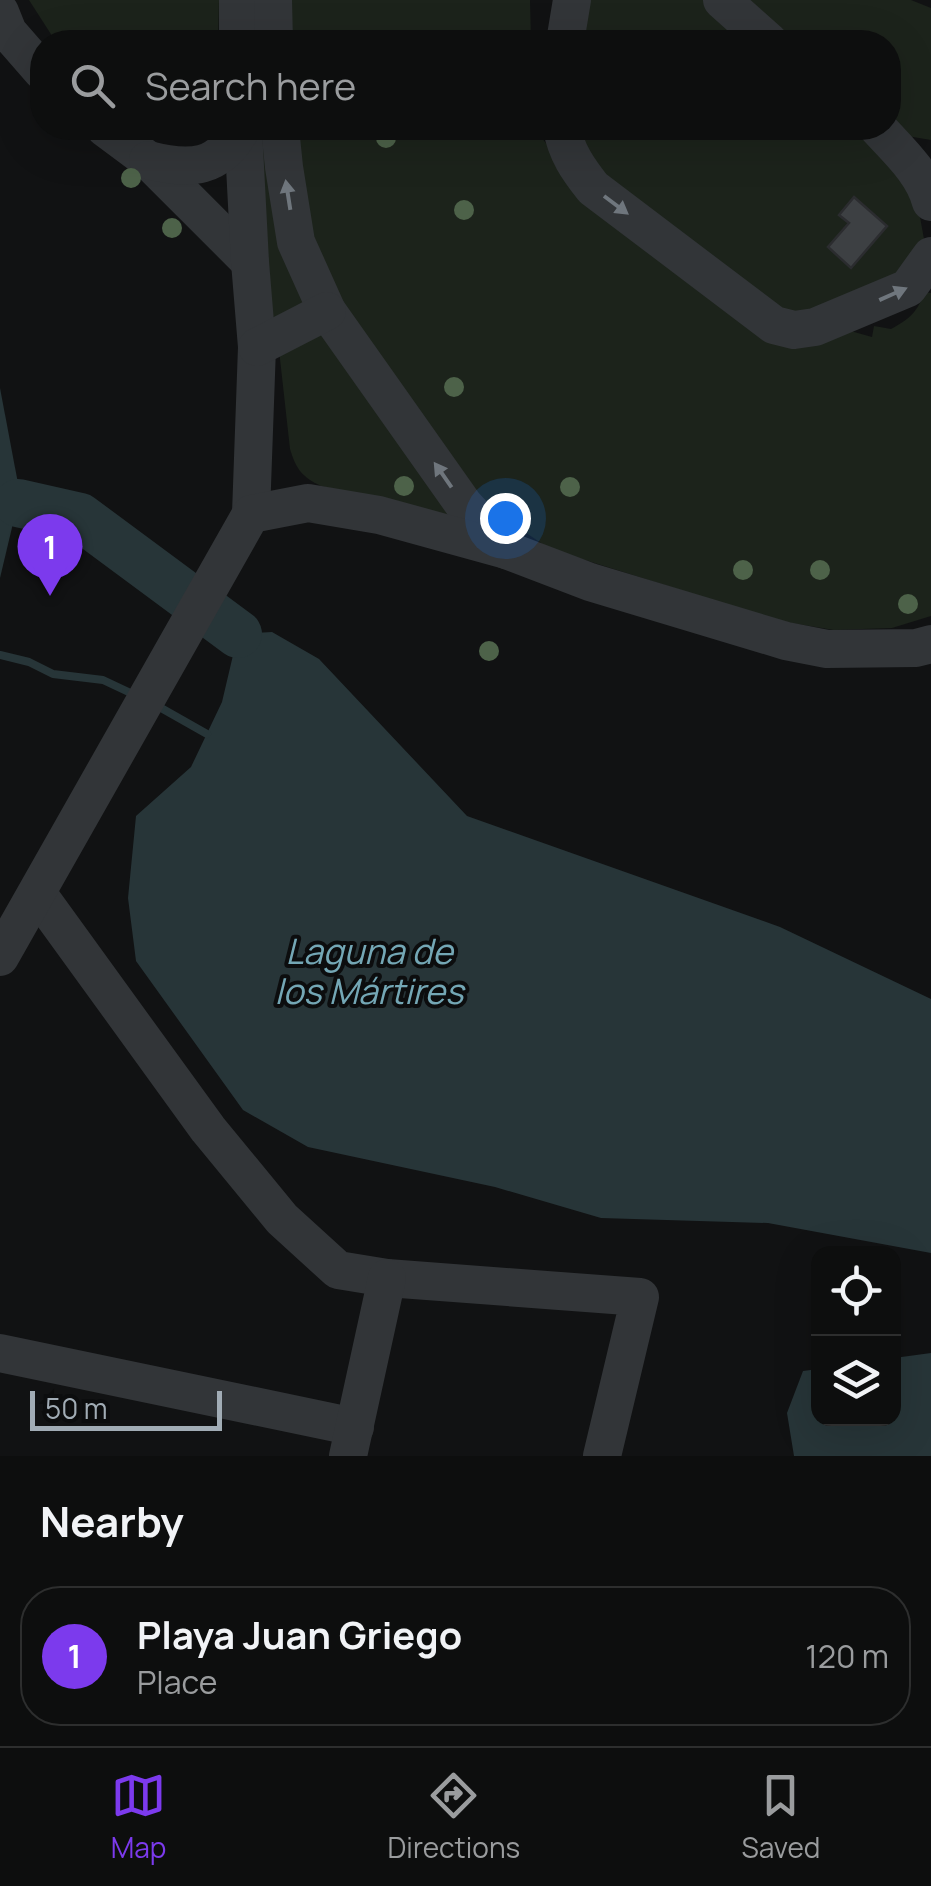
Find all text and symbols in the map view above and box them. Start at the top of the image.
search box [30,30,901,140]
icon: search [65,58,120,113]
text: Search here [145,59,356,111]
one-way arrow [280,179,295,210]
one-way arrow [603,194,629,215]
one-way arrow [878,286,908,302]
one-way arrow [434,462,454,489]
your location [480,493,531,544]
pin: 1 [18,514,82,596]
water label: Laguna de los Mártires [275,927,466,1015]
map controls [811,1246,901,1426]
button: locate [811,1246,901,1336]
button: layers [811,1336,901,1426]
scale bar [30,1386,222,1430]
text: 50 m [45,1389,108,1427]
text: Nearby [40,1492,184,1550]
text: Playa Juan Griego [137,1608,462,1660]
text: 1 [67,1634,82,1678]
text: 120 m [805,1634,889,1678]
text: Place [137,1660,218,1704]
tab: Map [111,1768,166,1866]
tab: Directions [388,1768,520,1866]
tab: Saved [741,1768,820,1866]

